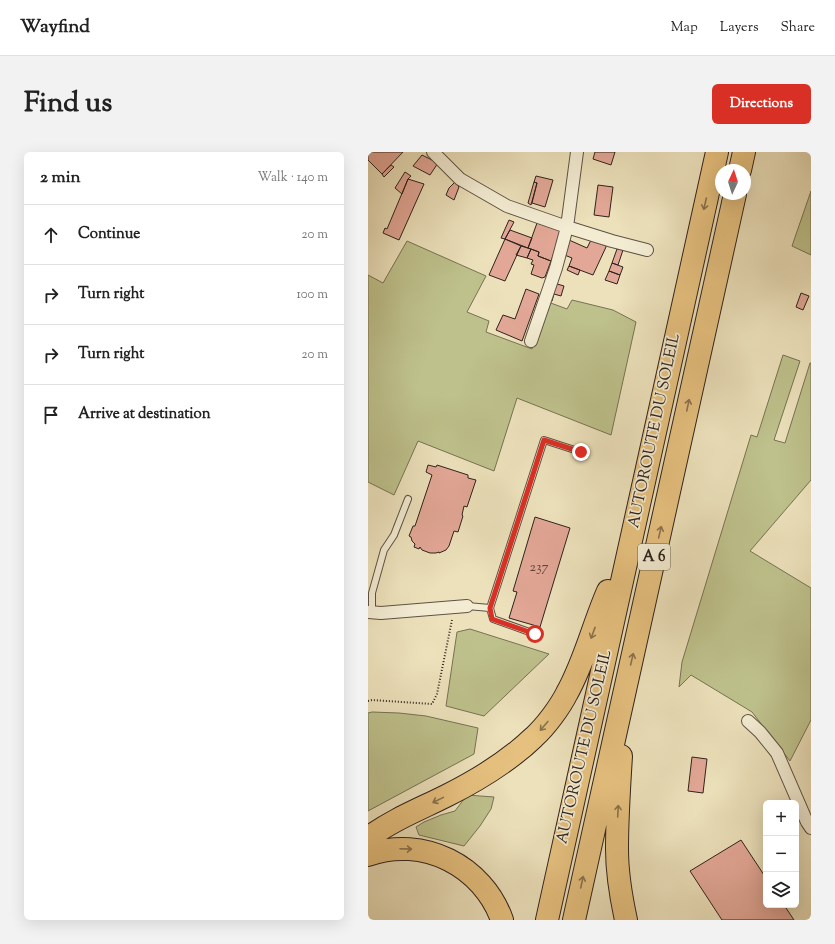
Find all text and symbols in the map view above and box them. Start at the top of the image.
text: Wayfind [20,14,90,41]
text: Map [671,18,698,38]
text: Layers [720,18,758,38]
text: Share [780,18,815,38]
text: Find us [24,84,112,124]
button: Directions [712,84,811,124]
north arrow [715,164,751,200]
text: 2 min [40,166,81,190]
text: Walk · 140 m [257,169,328,187]
one-way arrow [701,197,709,210]
icon: ahead [40,224,62,246]
text: Continue [78,224,140,245]
text: 20 m [302,226,328,244]
icon: right [40,284,62,306]
text: Turn right [78,284,144,305]
text: 100 m [296,286,328,304]
street label: AUTOROUTE DU SOLEIL [623,331,687,530]
icon: right [40,344,62,366]
text: Turn right [78,344,144,365]
text: 20 m [302,346,328,364]
one-way arrow [685,399,693,412]
icon: arrive [40,404,62,426]
text: Arrive at destination [78,404,211,425]
route end [572,443,590,461]
one-way arrow [656,526,664,539]
road number: A 6 [638,544,670,570]
house number: 237 [529,558,549,578]
route start [526,625,544,643]
one-way arrow [588,626,596,638]
street label: AUTOROUTE DU SOLEIL [551,647,619,846]
one-way arrow [628,653,636,666]
one-way arrow [539,721,548,731]
one-way arrow [432,797,444,804]
map controls [763,800,799,908]
button: + [763,800,799,836]
one-way arrow [614,805,622,818]
button: − [763,836,799,872]
one-way arrow [399,845,412,853]
button: layers [763,872,799,908]
one-way arrow [579,876,587,889]

